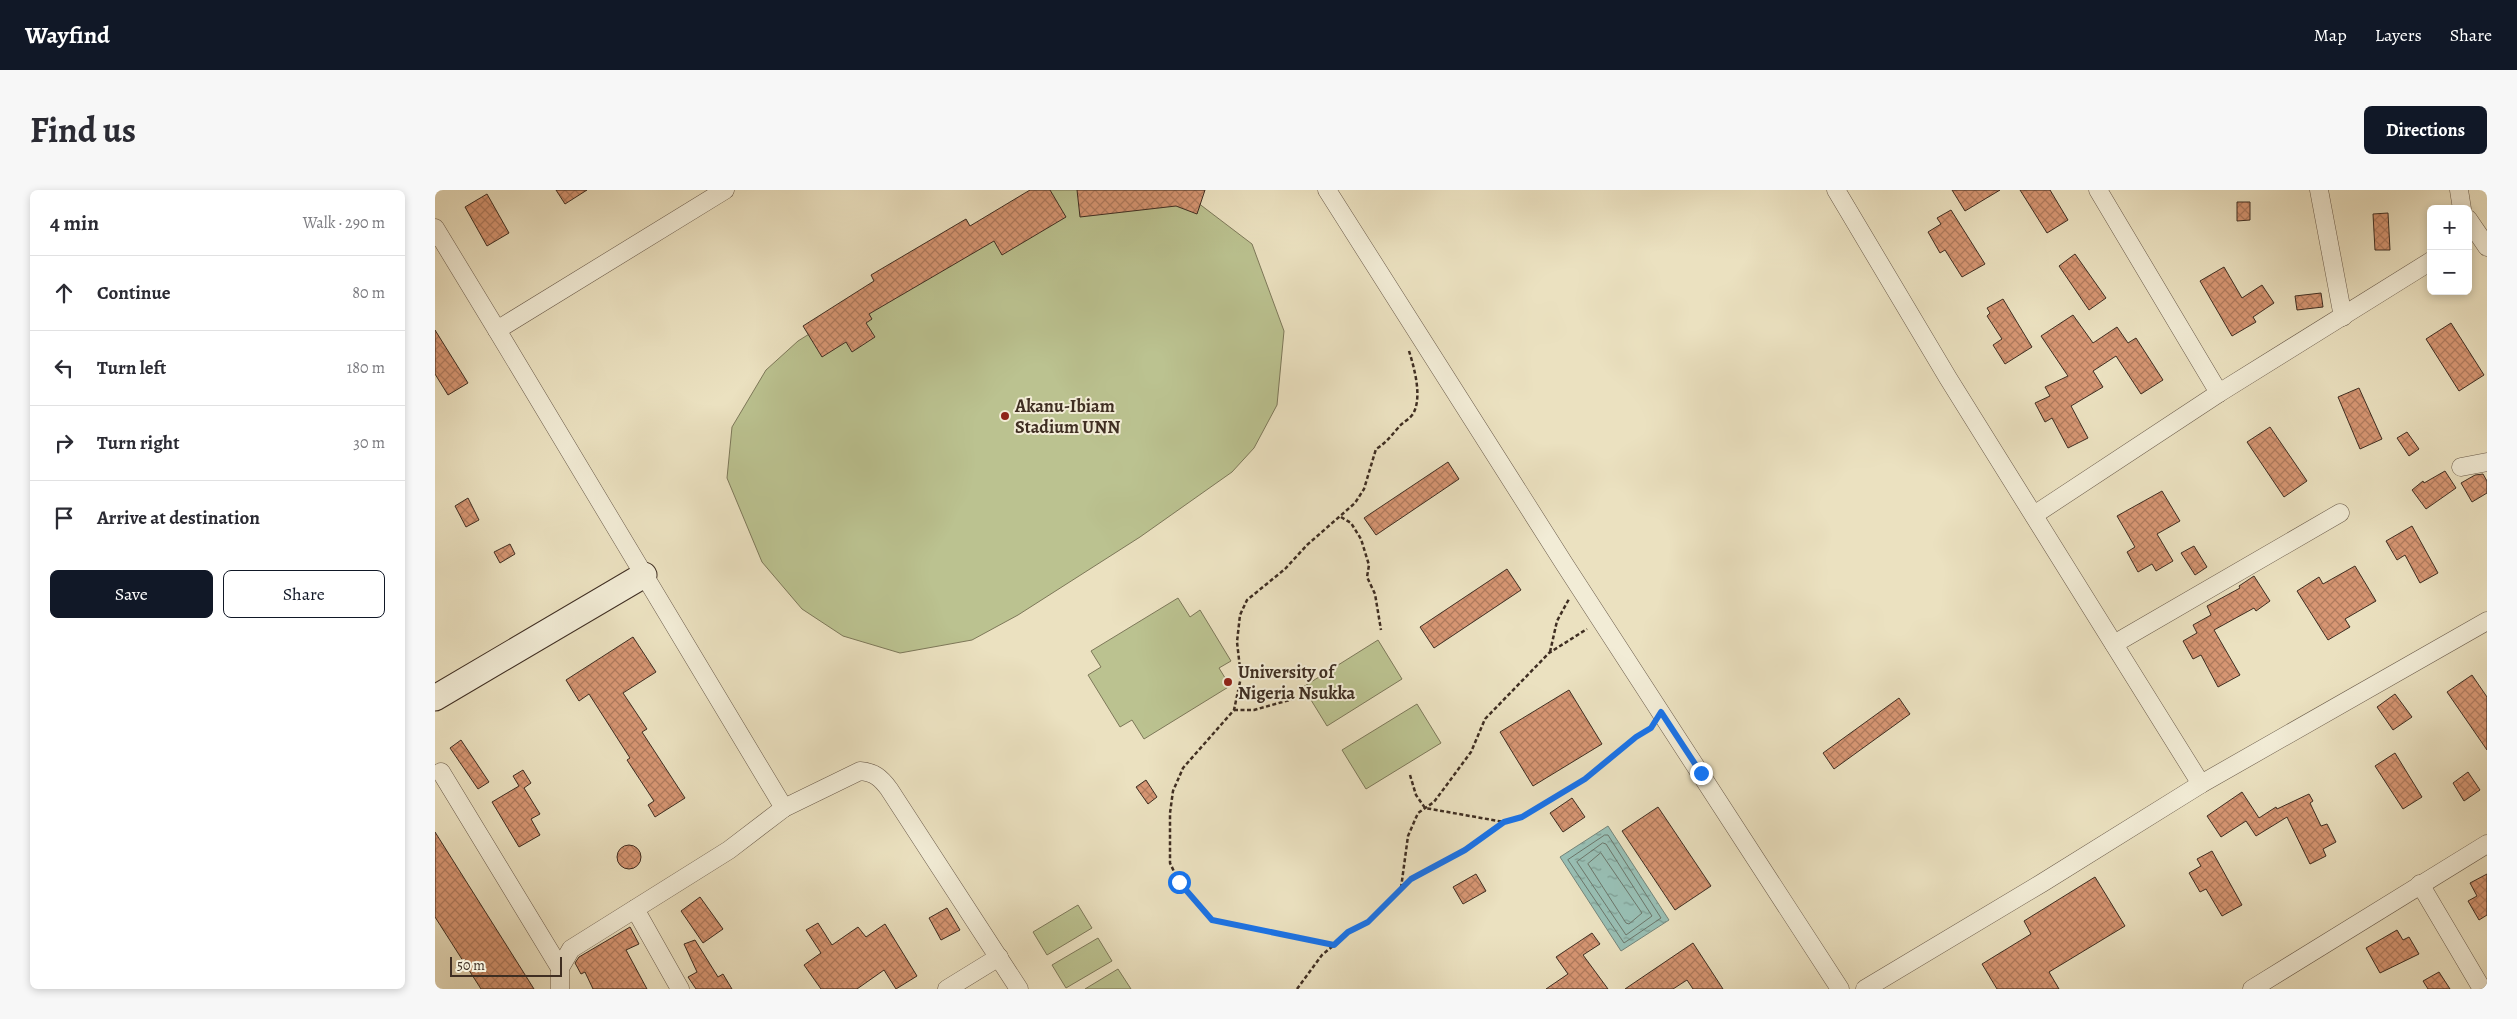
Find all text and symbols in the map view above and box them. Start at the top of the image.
text: Wayfind [25,19,110,51]
text: Map [2314,23,2347,47]
text: Layers [2375,23,2422,47]
text: Share [2450,23,2492,47]
text: Find us [30,106,136,154]
button: Directions [2364,106,2487,154]
map controls [2427,205,2472,295]
button: + [2427,205,2472,250]
text: 4 min [50,209,99,237]
text: Walk · 290 m [303,212,385,234]
button: − [2427,250,2472,295]
icon: ahead [50,279,78,307]
text: Continue [97,280,171,306]
text: 80 m [352,282,385,304]
icon: left [50,354,78,382]
text: Turn left [97,355,166,381]
text: 180 m [347,357,385,379]
place label: Akanu-Ibiam Stadium UNN [1014,394,1120,439]
marker: Akanu-Ibiam Stadium UNN [999,410,1011,422]
icon: right [50,429,78,457]
text: Turn right [97,430,179,456]
text: 30 m [353,432,385,454]
icon: arrive [50,504,78,532]
text: Arrive at destination [97,505,260,531]
button: Save [50,570,213,618]
button: Share [223,570,385,618]
place label: University of Nigeria Nsukka [1238,660,1356,705]
marker: University of Nigeria Nsukka [1222,676,1234,688]
route end [1690,762,1713,785]
route start [1168,871,1191,894]
scale bar [450,954,563,977]
text: 50 m [457,956,485,975]

